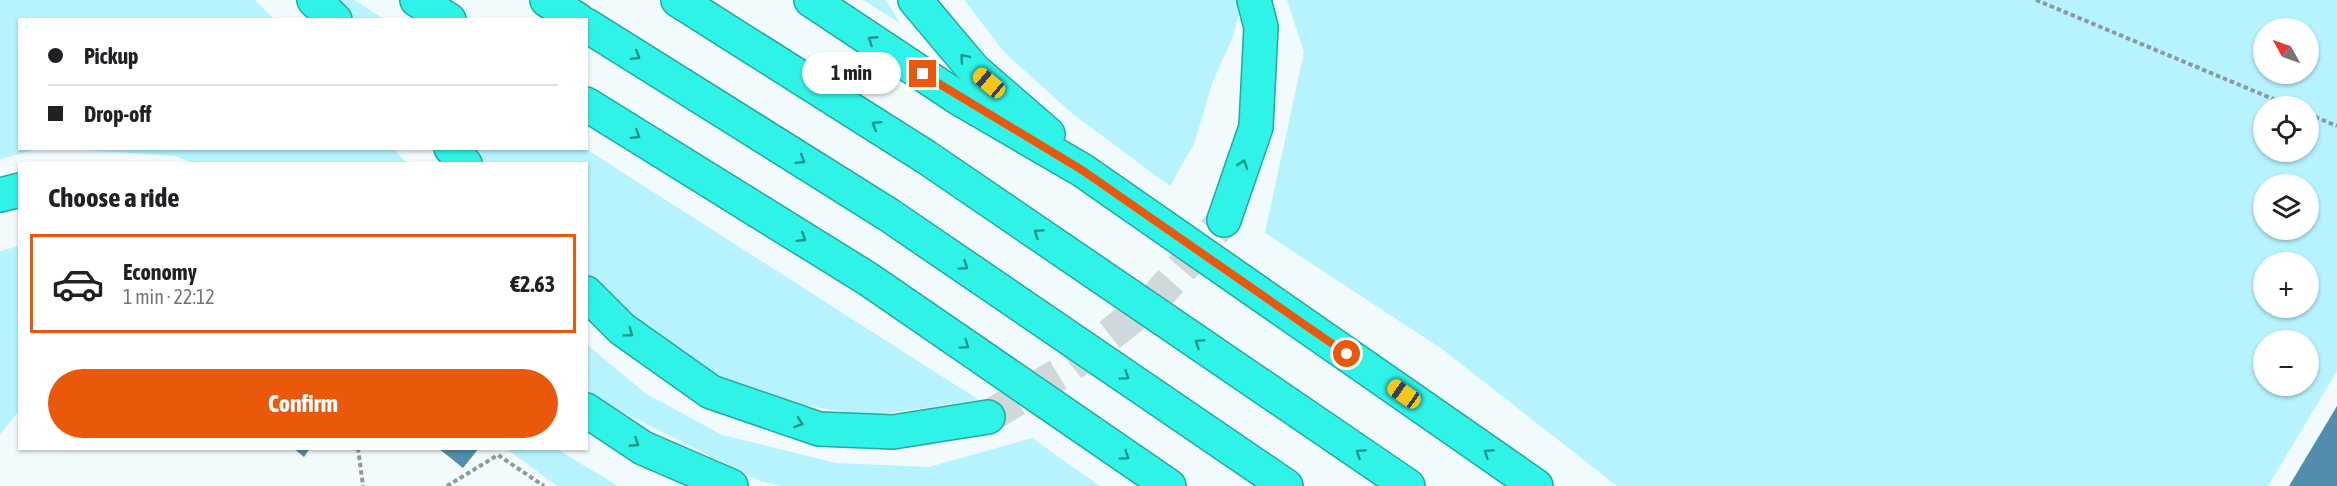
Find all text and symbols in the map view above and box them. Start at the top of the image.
north arrow [2253,18,2319,84]
map controls [2253,18,2319,396]
one-way arrow [868,36,878,48]
text: Pickup [84,43,139,69]
one-way arrow [630,48,640,60]
callout: 1 min [803,53,902,95]
one-way arrow [960,54,971,65]
route end [909,60,936,87]
text: 1 min [831,61,872,84]
car [969,65,1009,101]
button: locate [2253,96,2319,162]
text: Drop-off [84,101,151,127]
one-way arrow [872,121,883,132]
one-way arrow [630,128,640,140]
one-way arrow [795,152,805,164]
one-way arrow [1236,159,1248,170]
button: layers [2253,174,2319,240]
text: Choose a ride [48,182,180,213]
one-way arrow [1034,229,1045,240]
one-way arrow [796,230,806,242]
button: + [2253,252,2319,318]
icon: car [51,257,105,311]
text: Economy [123,259,197,285]
one-way arrow [958,259,969,270]
text: €2.63 [510,271,555,297]
text: 1 min · 22:12 [123,285,215,308]
one-way arrow [622,326,633,337]
button: − [2253,330,2319,396]
one-way arrow [958,338,969,349]
one-way arrow [1195,339,1206,350]
route start [1333,340,1360,367]
button: Confirm [48,369,558,438]
one-way arrow [1119,369,1130,380]
car [1384,376,1424,412]
one-way arrow [794,415,804,428]
one-way arrow [628,436,639,447]
one-way arrow [1119,449,1130,460]
one-way arrow [1356,449,1367,460]
one-way arrow [1484,449,1495,460]

